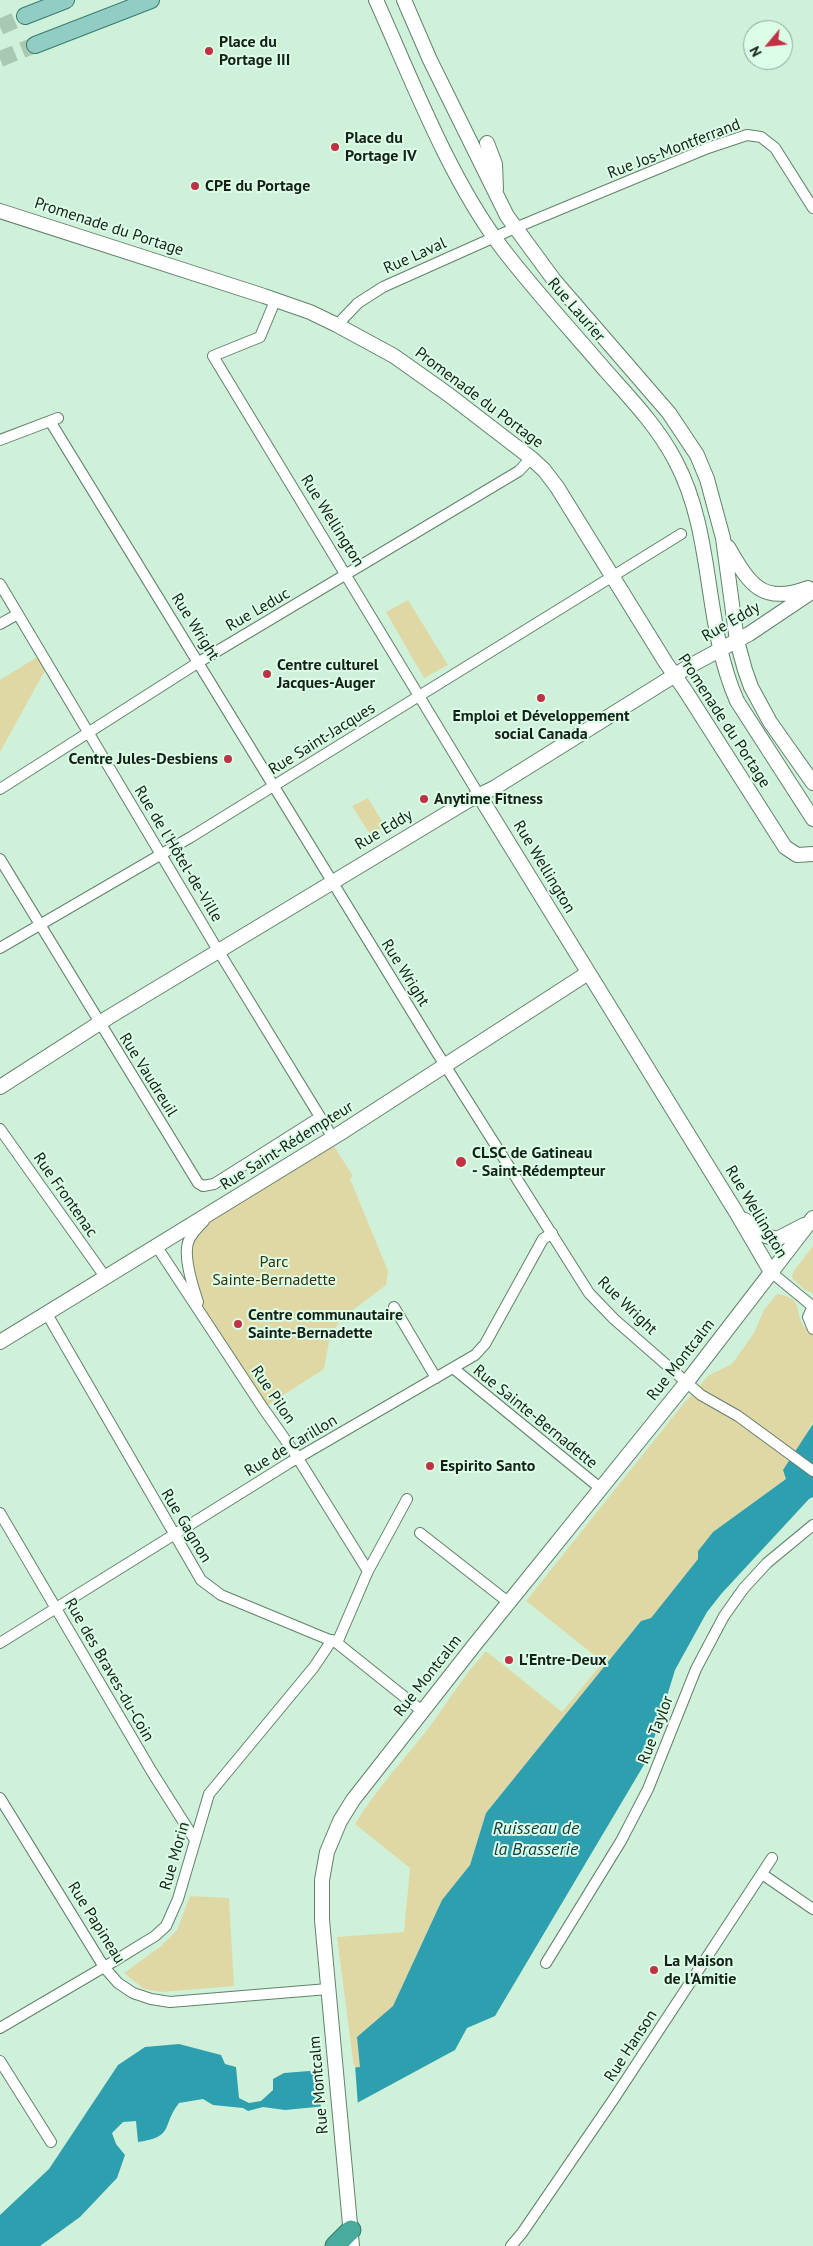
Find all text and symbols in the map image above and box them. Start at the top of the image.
north arrow [743,20,793,70]
place label: Place du Portage III [219,32,290,70]
text: N [746,43,766,60]
marker: Place du Portage III [203,45,215,57]
street label: Rue Jos-Montferrand [605,115,743,183]
place label: Place du Portage IV [345,128,417,166]
marker: Place du Portage IV [329,141,341,153]
place label: CPE du Portage [205,176,310,196]
marker: CPE du Portage [189,180,201,192]
street label: Promenade du Portage [32,194,186,260]
street label: Rue Laval [381,234,449,278]
street label: Rue Laurier [543,274,609,346]
street label: Promenade du Portage [411,343,547,453]
street label: Rue Wellington [296,472,368,570]
street label: Rue Leduc [223,584,293,636]
street label: Rue Wright [167,590,223,664]
street label: Rue Eddy [699,598,763,646]
street label: Promenade du Portage [674,650,774,792]
place label: Centre culturel Jacques-Auger [277,655,378,693]
marker: Centre culturel Jacques-Auger [261,668,273,680]
marker: Emploi et Développement social Canada [535,692,547,704]
street label: Rue Saint-Jacques [265,699,379,779]
place label: Emploi et Développement social Canada [452,706,630,744]
place label: Centre Jules-Desbiens [68,749,218,769]
marker: Centre Jules-Desbiens [222,753,234,765]
street label: Rue de l'Hôtel-de-Ville [130,782,226,926]
place label: Anytime Fitness [434,789,543,809]
marker: Anytime Fitness [418,793,430,805]
street label: Rue Eddy [352,805,416,855]
street label: Rue Wellington [509,817,579,917]
street label: Rue Wright [377,936,433,1010]
street label: Rue Vaudreuil [115,1030,181,1120]
street label: Rue Saint-Rédempteur [217,1097,357,1195]
place label: CLSC de Gatineau - Saint-Rédempteur [472,1143,605,1181]
street label: Rue Frontenac [29,1149,101,1241]
marker: CLSC de Gatineau - Saint-Rédempteur [454,1155,468,1169]
street label: Rue Wellington [721,1162,791,1262]
park label: Parc Sainte-Bernadette [212,1252,336,1290]
street label: Rue Wright [593,1273,661,1339]
place label: Centre communautaire Sainte-Bernadette [248,1305,403,1343]
street label: Rue Montcalm [643,1315,719,1405]
marker: Centre communautaire Sainte-Bernadette [232,1318,244,1330]
street label: Rue Sainte-Bernadette [469,1361,601,1473]
street label: Rue Pilon [247,1362,299,1428]
street label: Rue de Carillon [241,1411,341,1481]
place label: Espirito Santo [440,1456,535,1476]
marker: Espirito Santo [424,1460,436,1472]
street label: Rue Gagnon [156,1486,216,1566]
street label: Rue des Braves-du-Coin [60,1595,158,1745]
street label: Rue Montcalm [390,1631,466,1721]
place label: L'Entre-Deux [519,1650,607,1670]
marker: L'Entre-Deux [503,1654,515,1666]
street label: Rue Taylor [634,1693,678,1767]
water label: Ruisseau de la Brasserie [493,1818,579,1860]
street label: Rue Morin [156,1820,194,1892]
street label: Rue Papineau [63,1878,129,1968]
place label: La Maison de l'Amitie [664,1951,736,1989]
marker: La Maison de l'Amitie [648,1964,660,1976]
street label: Rue Hanson [601,2006,661,2086]
street label: Rue Montcalm [305,2035,333,2135]

